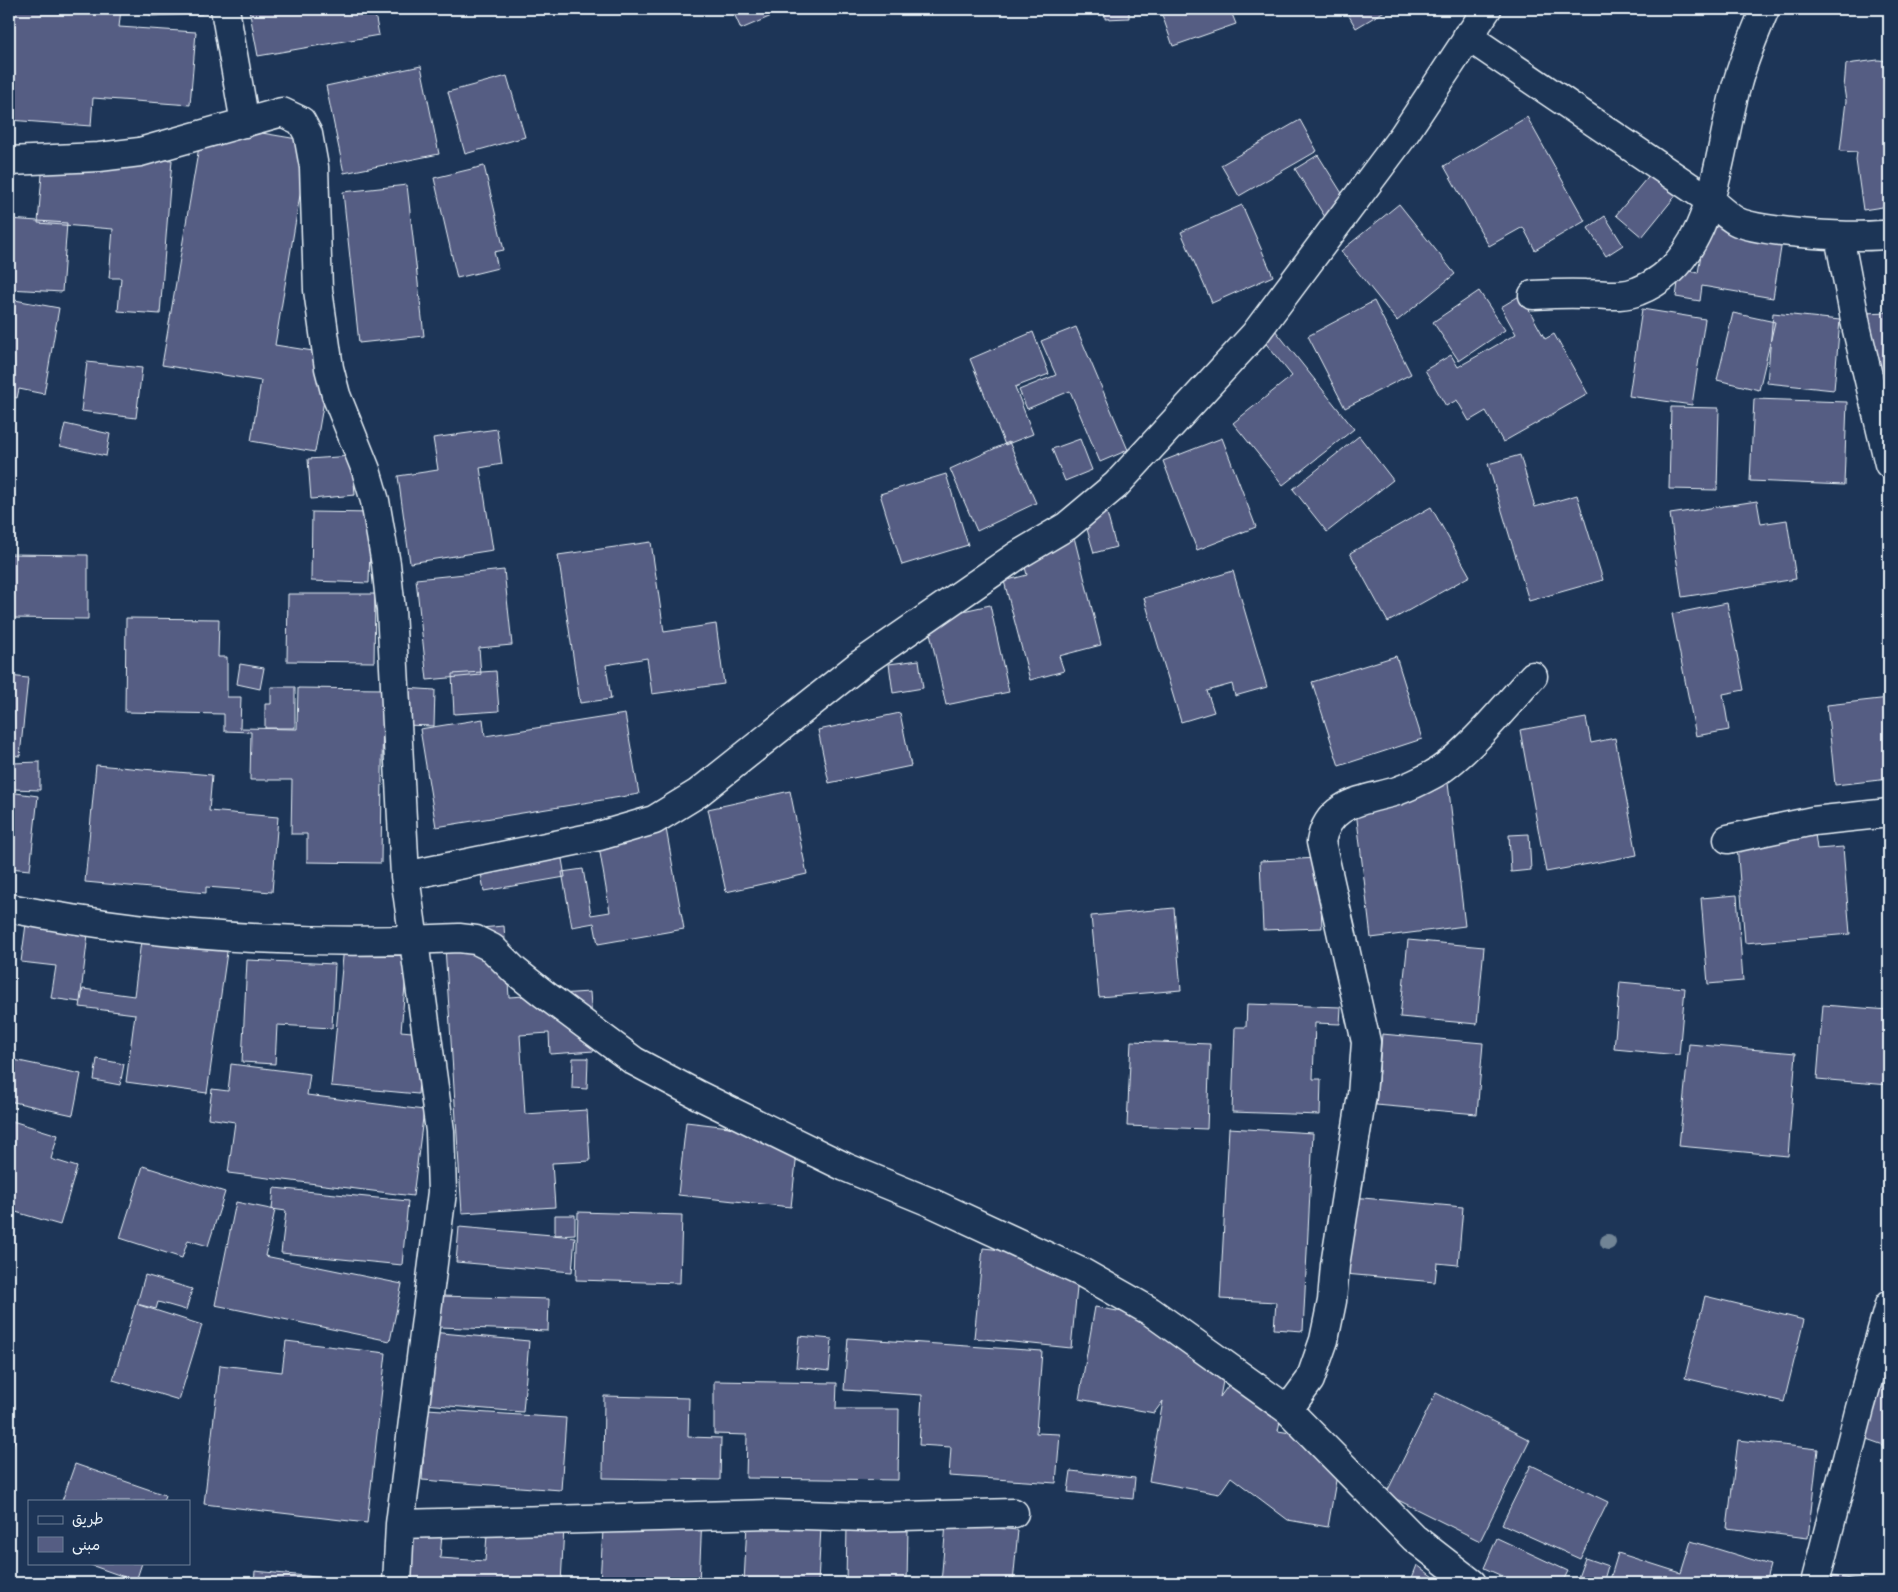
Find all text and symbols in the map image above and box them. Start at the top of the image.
legend [28,1500,190,1564]
text: طريق [72,1506,104,1532]
text: مبنى [72,1532,100,1558]

